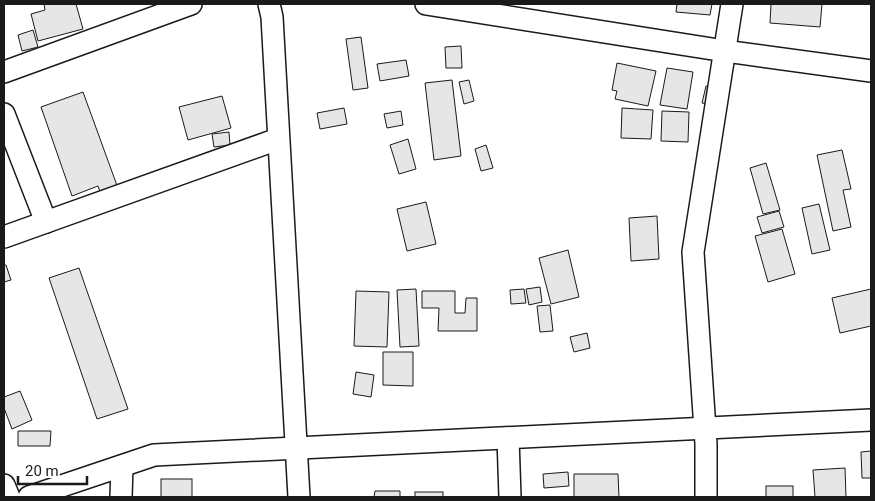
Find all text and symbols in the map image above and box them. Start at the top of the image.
scale bar [18,454,86,486]
text: 20 m [25,462,59,480]

